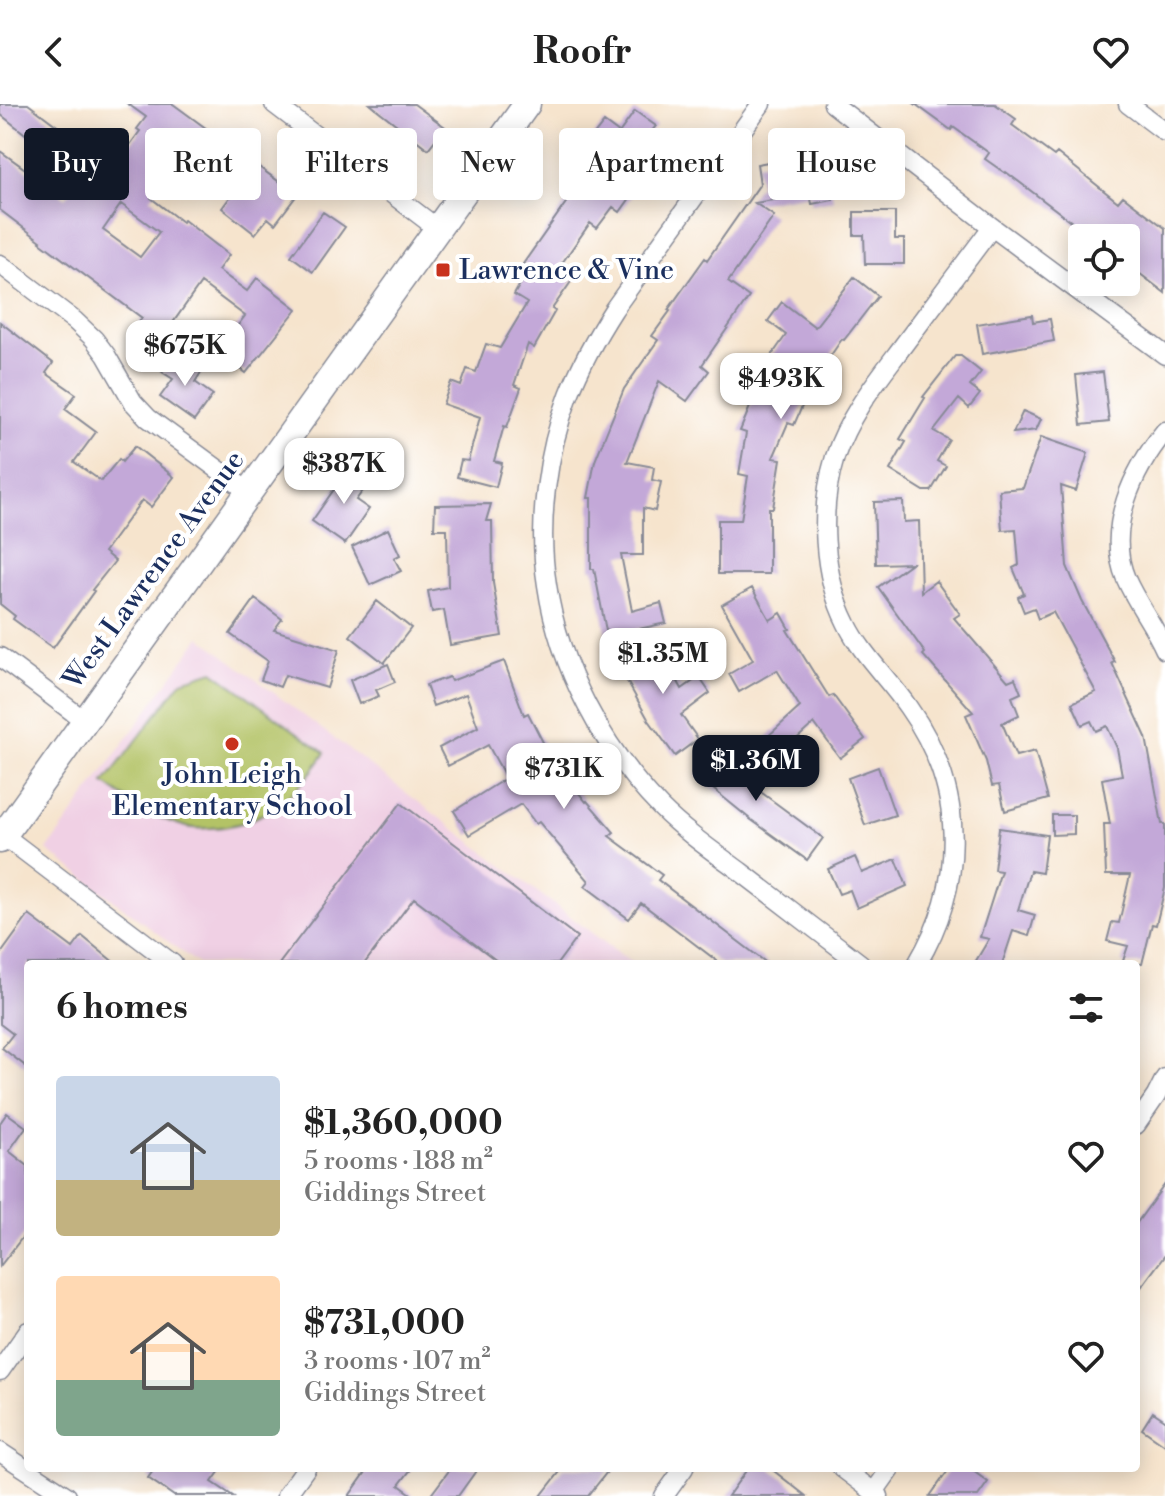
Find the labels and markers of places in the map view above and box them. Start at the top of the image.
place label: Lawrence & Vine [459,253,674,288]
marker: Lawrence & Vine [434,261,452,279]
pin: $675K [129,320,241,388]
pin: $493K [725,353,837,421]
pin: $387K [288,438,400,506]
pin: $1.35M [598,628,728,696]
marker: John Leigh Elementary School [223,735,241,753]
pin: $1.36M [691,735,821,803]
pin: $731K [508,743,620,811]
place label: John Leigh Elementary School [112,757,352,824]

